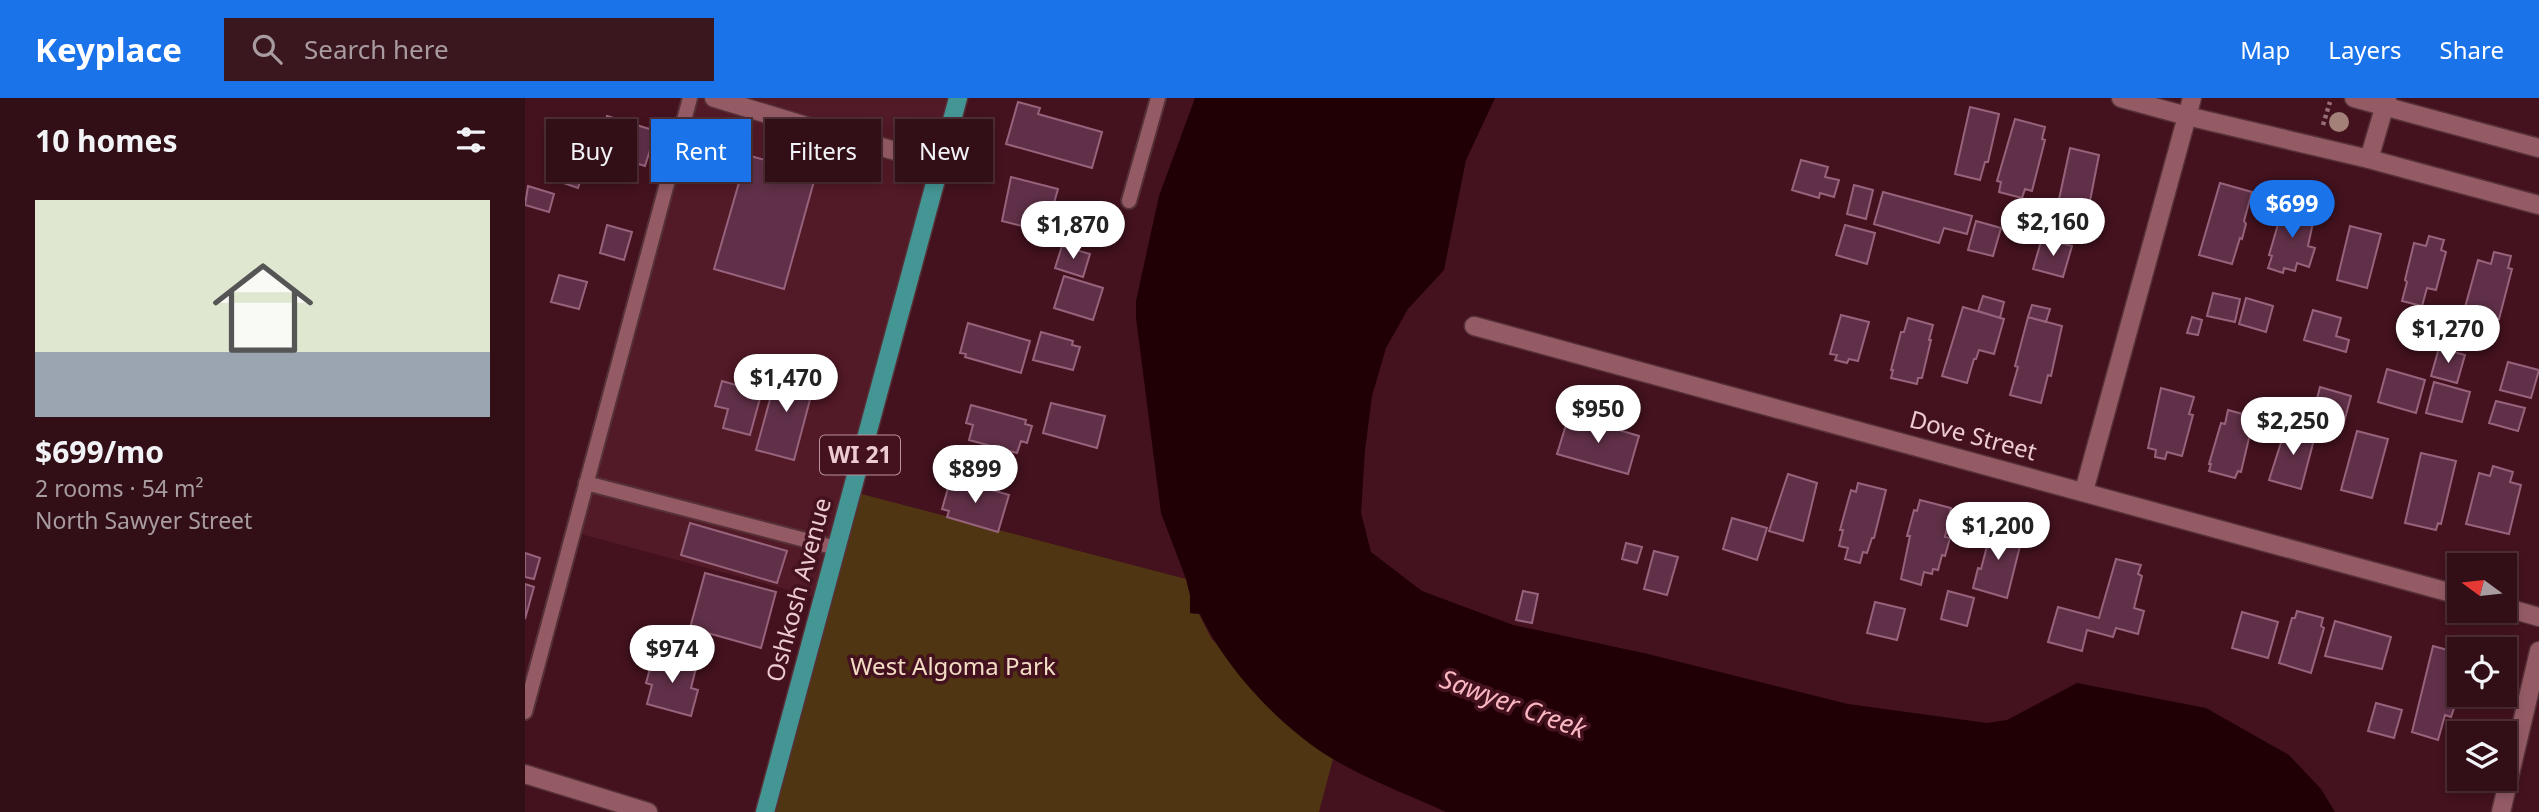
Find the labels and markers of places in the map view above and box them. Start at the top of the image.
pin: $699 [2251,180,2333,240]
pin: $2,160 [1996,198,2110,258]
pin: $1,870 [1016,202,1130,261]
pin: $1,270 [2391,306,2505,365]
pin: $1,470 [729,354,843,414]
pin: $950 [1557,386,1639,445]
pin: $2,250 [2236,398,2350,457]
pin: $899 [934,446,1016,505]
pin: $1,200 [1941,503,2055,562]
pin: $974 [631,626,713,685]

